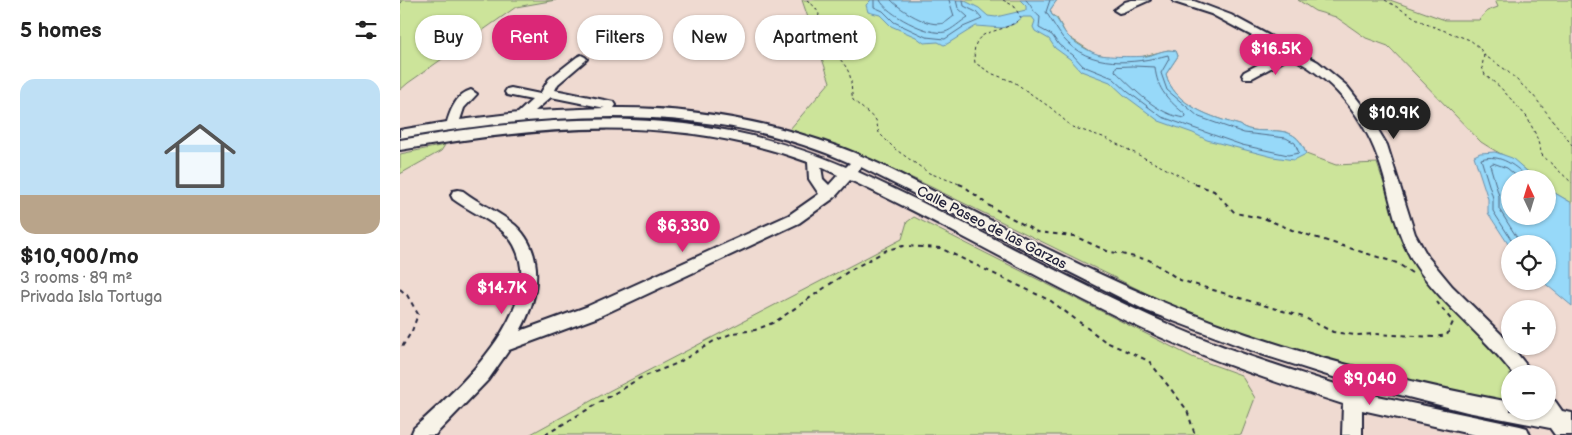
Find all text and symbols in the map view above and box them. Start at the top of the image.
chip: Buy [415,15,482,60]
chip: Rent [492,15,567,60]
chip: Filters [577,15,663,60]
chip: New [673,15,745,60]
chip: Apartment [755,15,876,60]
icon: filters [352,16,380,44]
text: 5 homes [20,18,102,43]
pin: $16.5K [1235,34,1317,76]
text: $16.5K [1251,40,1301,59]
pin: $10.9K [1353,98,1435,140]
text: $10.9K [1368,104,1420,123]
icon: home [155,111,245,201]
north arrow [1501,170,1556,225]
map controls [1501,170,1556,420]
street label: Calle Paseo de las Garzas [914,182,1070,273]
pin: $6,330 [642,210,724,253]
text: $6,330 [657,217,709,236]
button: locate [1501,235,1556,290]
text: $10,900/mo [20,244,139,269]
text: 3 rooms · 89 m² [20,269,132,288]
pin: $14.7K [461,272,543,315]
text: $14.7K [477,279,527,298]
text: Privada Isla Tortuga [20,288,162,307]
button: + [1501,300,1556,355]
pin: $9,040 [1329,364,1411,406]
button: − [1501,365,1556,420]
text: $9,040 [1344,370,1396,389]

